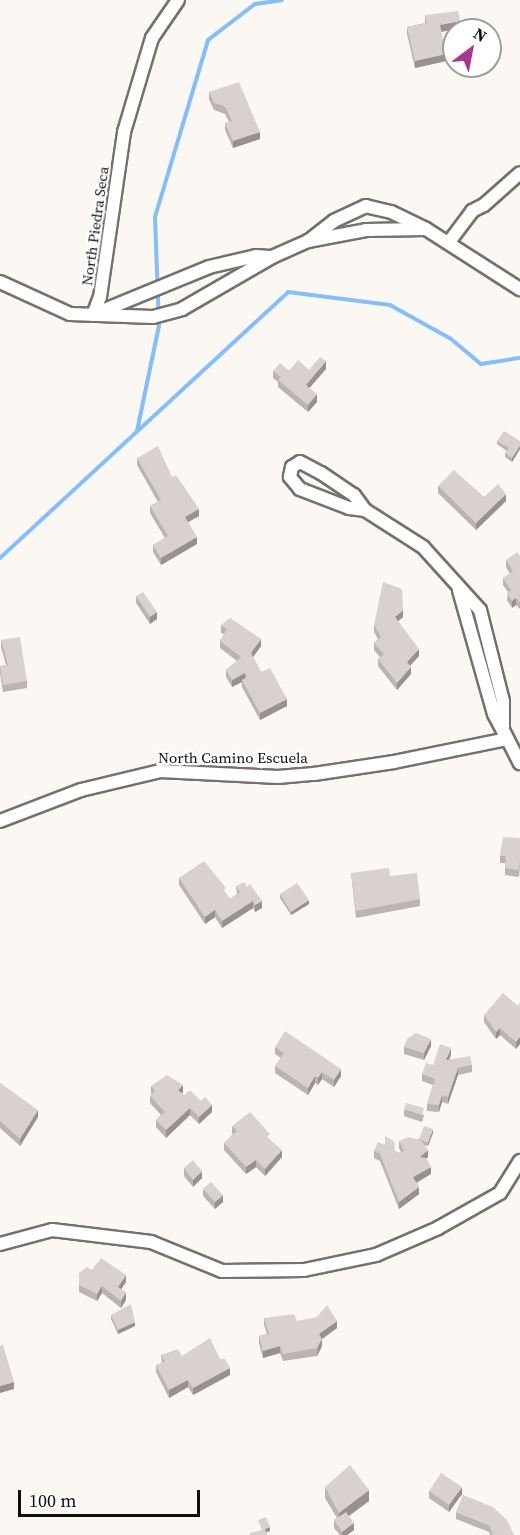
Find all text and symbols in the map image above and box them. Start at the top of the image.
north arrow [442,18,502,78]
text: N [470,22,491,47]
street label: North Piedra Seca [78,165,112,287]
street label: North Camino Escuela [158,749,308,767]
scale bar [21,1478,202,1516]
text: 100 m [29,1488,76,1513]

